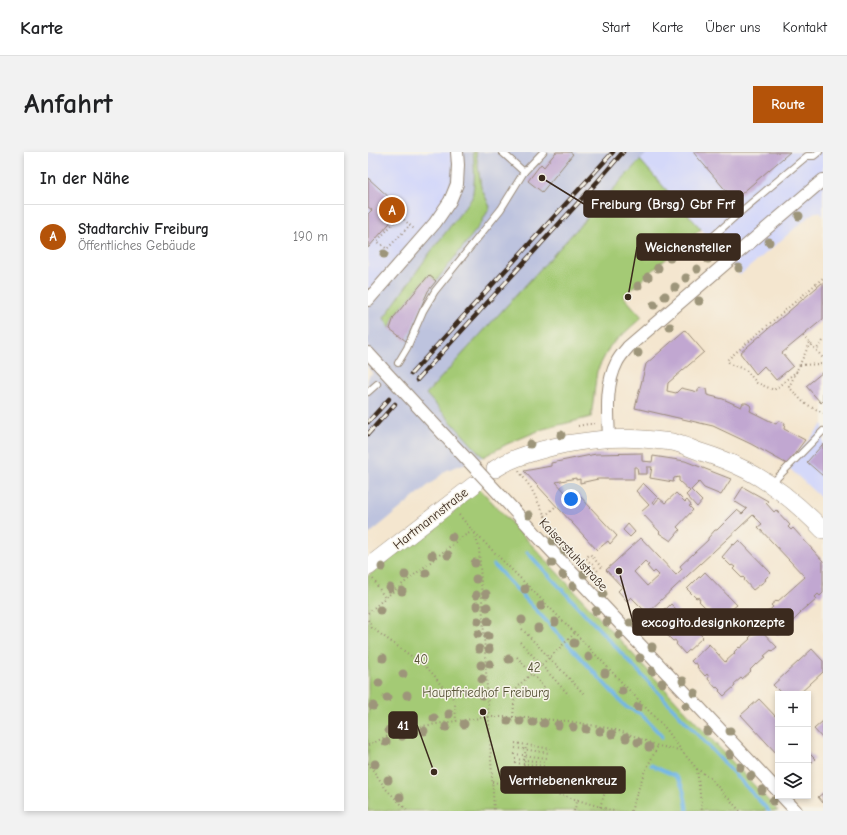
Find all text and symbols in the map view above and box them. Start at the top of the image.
text: Karte [20,17,63,39]
text: Start [602,19,630,36]
text: Karte [652,19,683,36]
text: Über uns [705,19,760,36]
text: Kontakt [782,19,827,36]
button: Route [753,86,823,123]
text: Anfahrt [24,88,113,120]
text: In der Nähe [40,169,129,188]
callout: Freiburg (Brsg) Gbf Frf [584,191,743,217]
pin: A [379,195,405,225]
text: Freiburg (Brsg) Gbf Frf [591,196,735,213]
text: Stadtarchiv Freiburg [78,220,209,238]
text: A [49,229,57,244]
text: 190 m [293,229,328,244]
callout: Weichensteller [637,234,740,260]
text: Öffentliches Gebäude [78,238,196,253]
text: Weichensteller [645,239,731,256]
street label: Hartmannstraße [390,484,471,552]
your location [561,489,581,509]
street label: Kaiserstuhlstraße [536,515,611,594]
callout: excogito.designkonzepte [633,609,793,635]
text: excogito.designkonzepte [641,614,785,631]
park label: 40 [414,652,428,667]
park label: 42 [527,660,541,675]
park label: Hauptfriedhof Freiburg [422,685,550,700]
map controls [775,691,811,799]
button: + [775,691,811,727]
callout: 41 [389,712,417,738]
text: 41 [397,717,409,734]
button: − [775,727,811,763]
button: layers [775,763,811,799]
callout: Vertriebenenkreuz [501,767,625,793]
text: Vertriebenenkreuz [509,772,617,789]

